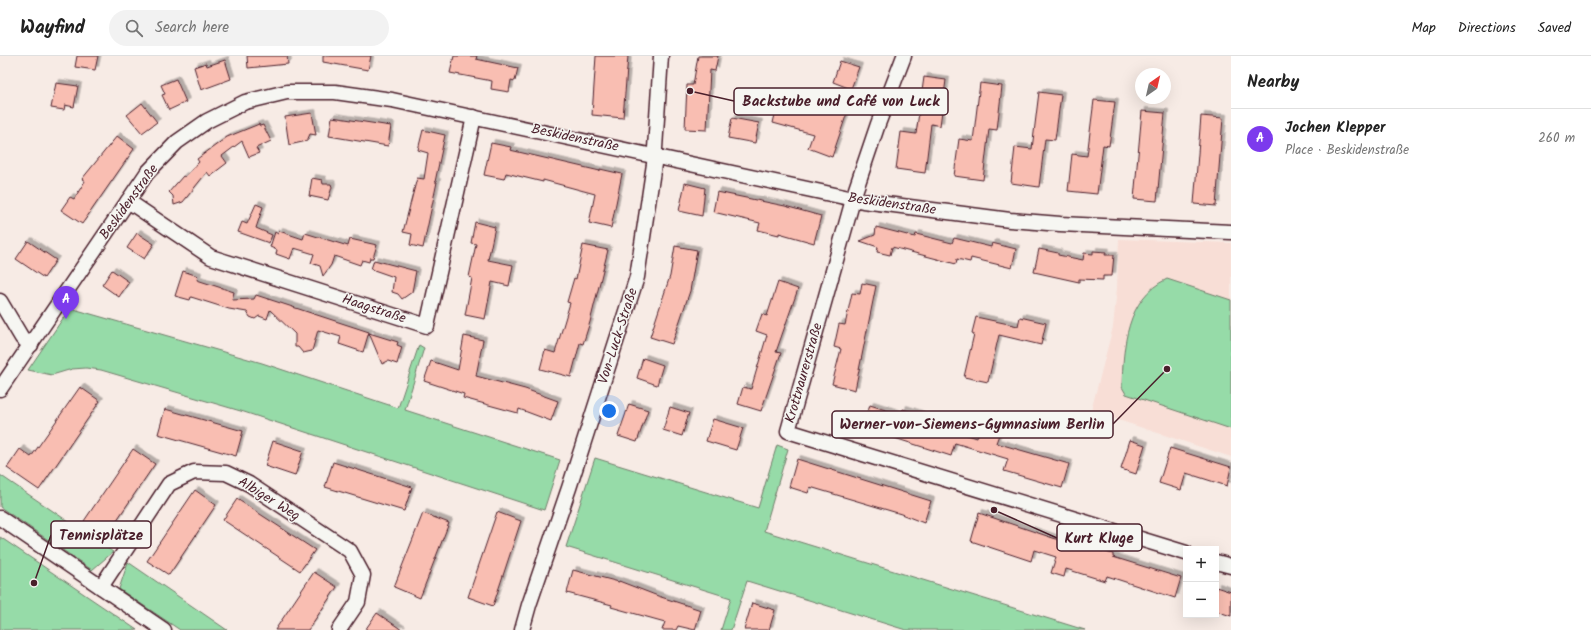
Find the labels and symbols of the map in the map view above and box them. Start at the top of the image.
north arrow [1135,68,1171,104]
callout: Backstube und Café von Luck [734,88,948,115]
text: Backstube und Café von Luck [742,90,940,114]
street label: Beskidenstraße [529,118,621,158]
street label: Beskidenstraße [94,159,164,244]
street label: Beskidenstraße [846,187,938,221]
street label: Von-Luck-Straße [592,284,644,387]
pin: A [53,286,79,319]
street label: Haagstraße [339,288,410,330]
street label: Krottnaurerstraße [779,320,829,426]
your location [599,401,619,421]
callout: Werner-von-Siemens-Gymnasium Berlin [832,411,1113,438]
text: Werner-von-Siemens-Gymnasium Berlin [840,413,1104,437]
street label: Albiger Weg [234,471,304,527]
callout: Tennisplätze [51,521,151,548]
text: Tennisplätze [59,524,144,548]
callout: Kurt Kluge [1057,524,1142,551]
text: Kurt Kluge [1064,527,1134,551]

